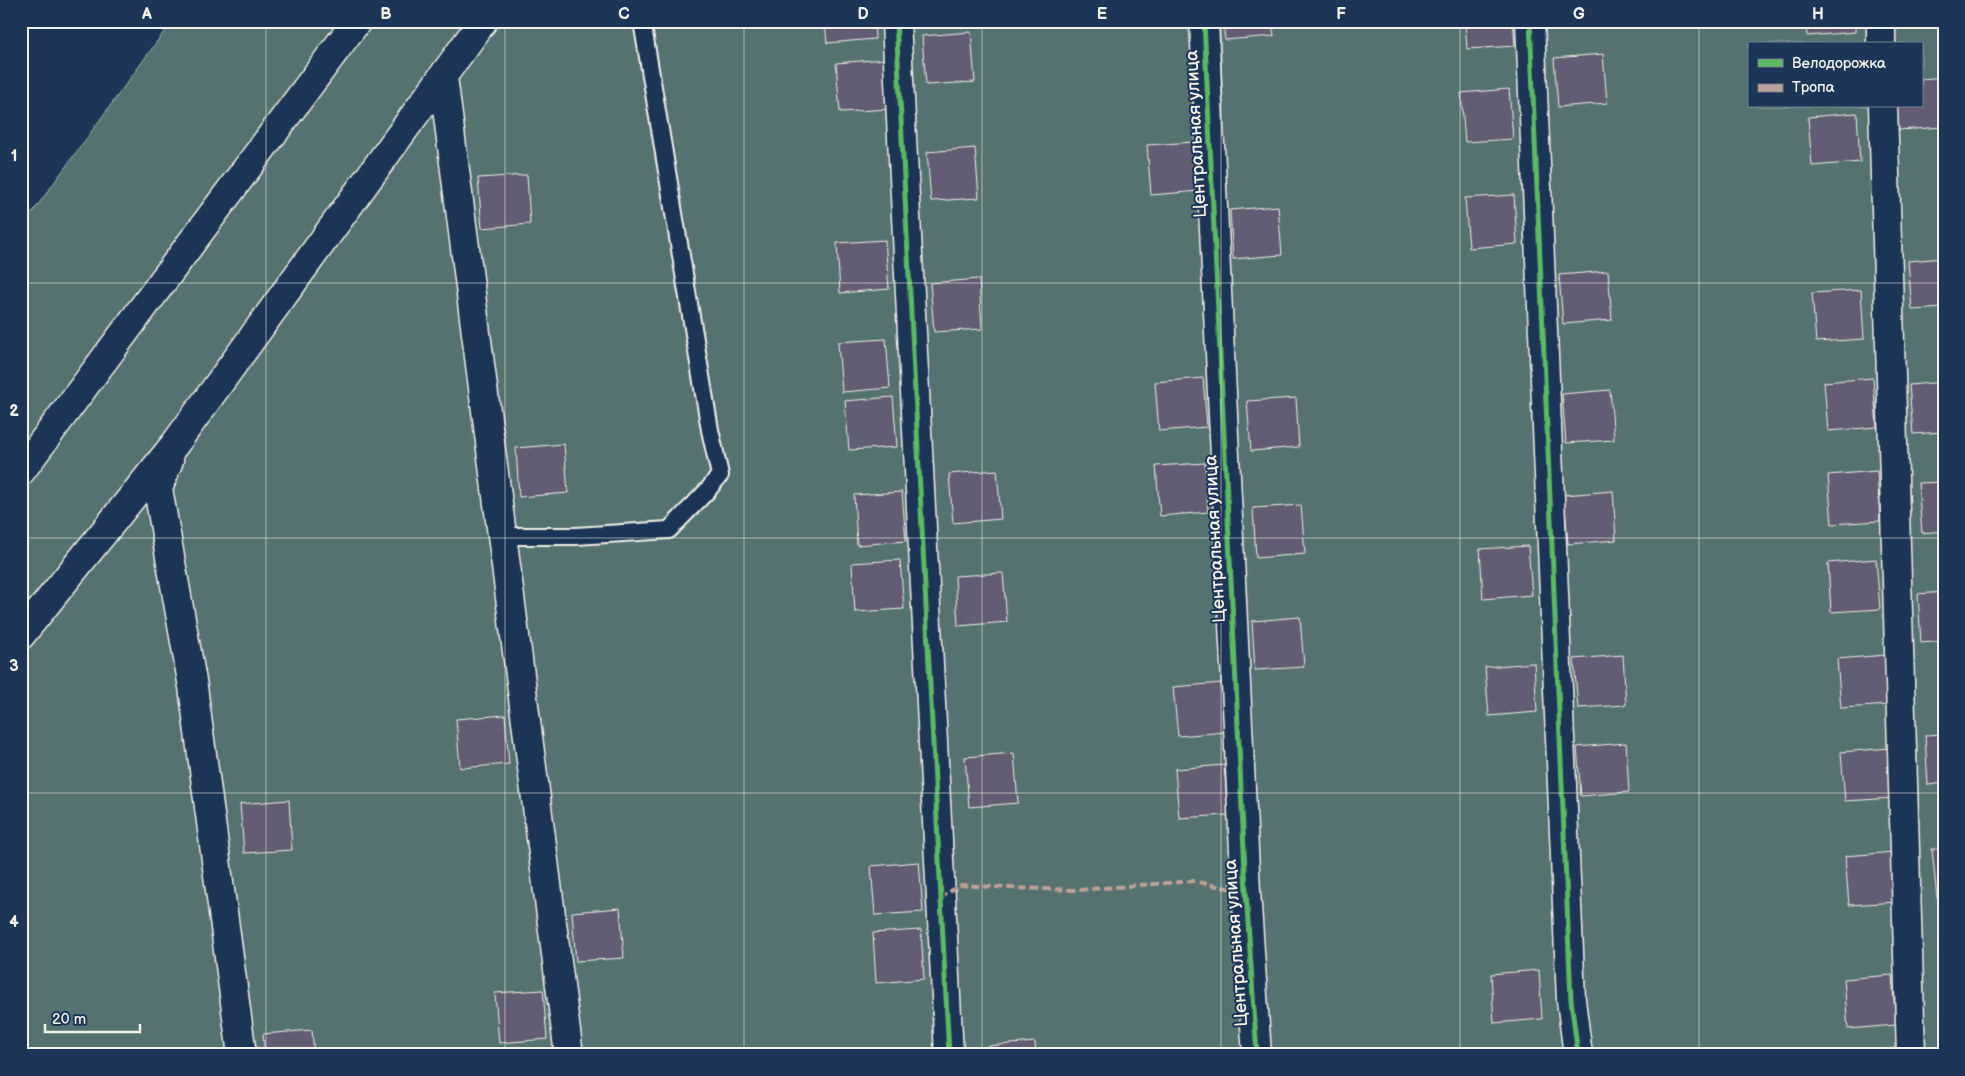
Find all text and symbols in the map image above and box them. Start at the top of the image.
text: A [141,5,152,24]
text: B [380,5,392,24]
text: C [618,5,630,24]
text: D [857,5,869,24]
text: E [1097,5,1107,24]
text: F [1336,5,1346,24]
text: G [1573,5,1585,24]
text: H [1812,5,1824,24]
legend [1748,42,1922,108]
street label: Центральная улица [1181,49,1211,218]
text: Велодорожка [1792,54,1886,73]
text: Тропа [1792,78,1835,97]
text: 1 [11,147,17,166]
text: 2 [9,402,19,421]
street label: Центральная улица [1200,454,1230,623]
text: 3 [9,657,19,676]
street label: Центральная улица [1220,858,1252,1027]
text: 4 [9,913,19,932]
scale bar [45,1001,140,1033]
text: 20 m [52,1010,86,1029]

